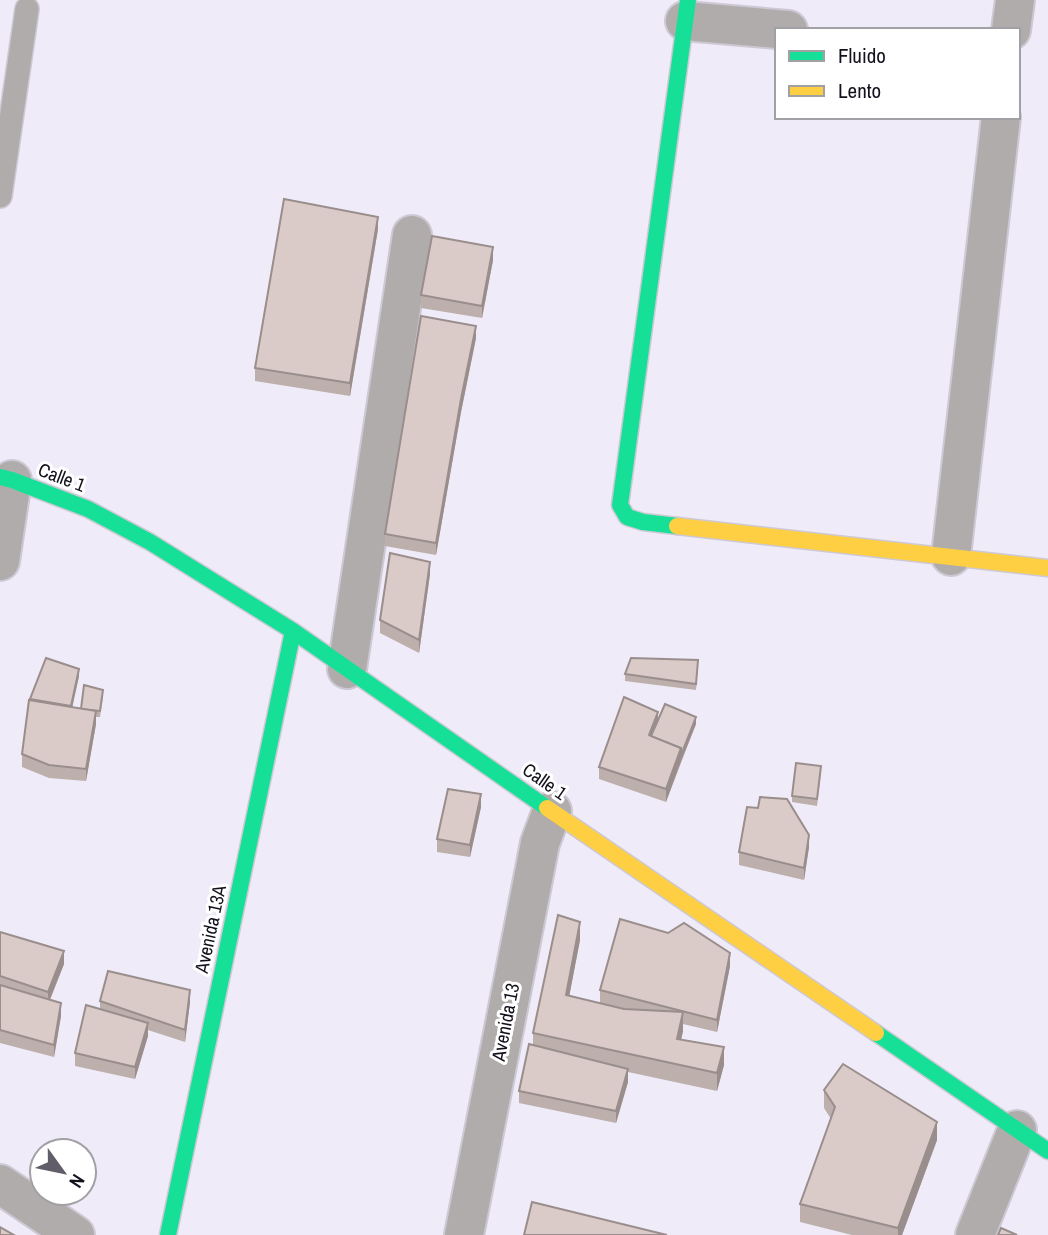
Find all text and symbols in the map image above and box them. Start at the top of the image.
legend [775,28,1020,119]
text: Fluido [838,41,886,70]
text: Lento [838,76,881,105]
street label: Calle 1 [35,456,90,498]
street label: Calle 1 [518,756,573,806]
street label: Avenida 13A [188,882,232,976]
street label: Avenida 13 [485,981,525,1064]
north arrow [28,1137,98,1207]
text: N [63,1169,91,1193]

